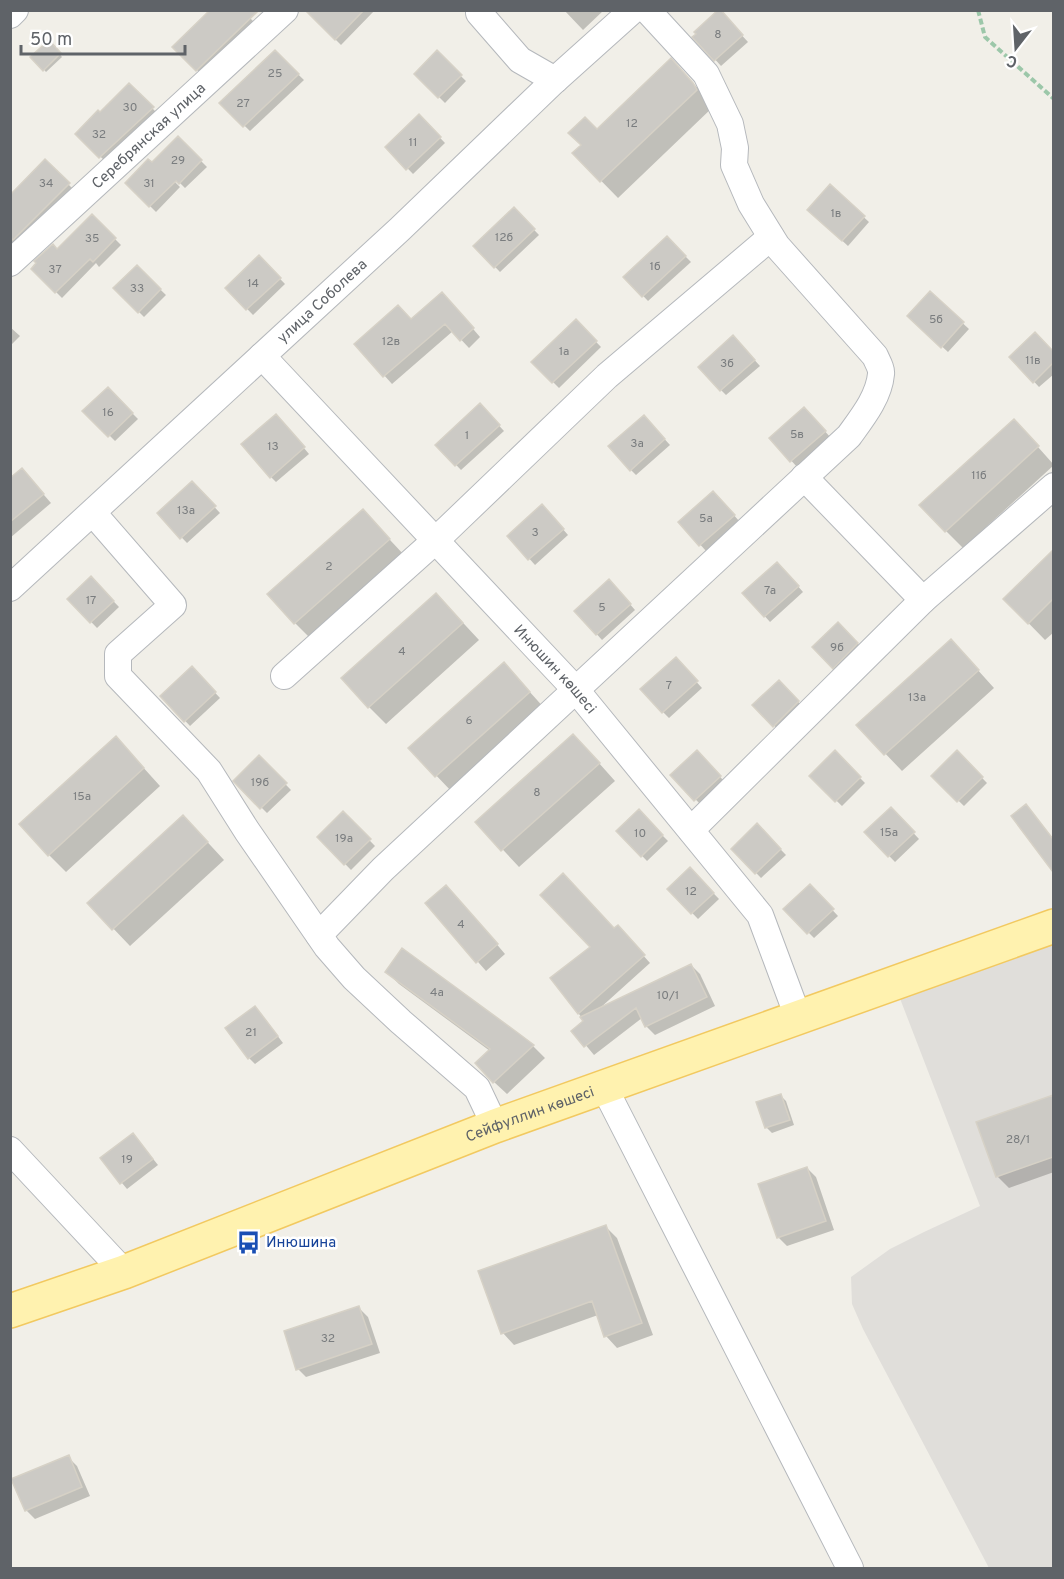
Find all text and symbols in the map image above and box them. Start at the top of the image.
scale bar [21,18,184,56]
north arrow [986,18,1046,78]
house number: 8 [714,27,722,43]
text: 50 m [30,29,72,52]
text: С [1004,49,1020,71]
house number: 25 [268,66,282,82]
street label: Серебрянская улица [88,80,210,194]
house number: 27 [236,96,250,112]
house number: 30 [123,100,137,116]
house number: 12 [626,116,638,132]
house number: 32 [92,127,106,143]
house number: 11 [409,135,417,151]
house number: 29 [171,153,185,169]
house number: 34 [39,176,53,192]
house number: 31 [143,176,155,192]
house number: 1в [830,206,842,222]
house number: 12б [495,230,514,246]
house number: 35 [85,231,99,247]
street label: улица Соболева [274,256,372,348]
house number: 1б [649,259,661,275]
house number: 37 [48,262,62,278]
house number: 14 [247,276,259,292]
house number: 33 [130,281,144,297]
house number: 5б [929,312,943,328]
house number: 12в [382,334,400,350]
house number: 1а [559,344,569,360]
house number: 11в [1025,353,1041,369]
house number: 3б [720,356,734,372]
house number: 16 [102,405,114,421]
house number: 5в [790,427,804,443]
house number: 1 [465,428,469,444]
house number: 3а [630,436,644,452]
house number: 13 [267,439,279,455]
house number: 11б [971,468,987,484]
house number: 13а [177,503,195,519]
house number: 5а [699,511,713,527]
house number: 3 [531,525,539,541]
house number: 2 [325,559,333,575]
house number: 7а [764,583,776,599]
house number: 17 [86,593,96,609]
house number: 5 [598,600,606,616]
street label: Инюшин көшесі [509,621,600,719]
house number: 9б [830,640,844,656]
house number: 4 [398,644,406,660]
house number: 7 [666,678,672,694]
house number: 13а [908,690,926,706]
house number: 6 [465,713,473,729]
house number: 19б [251,775,269,791]
house number: 8 [533,785,541,801]
house number: 15а [73,789,91,805]
house number: 15а [880,825,898,841]
house number: 10 [634,826,646,842]
house number: 19а [335,831,353,847]
house number: 12 [685,884,697,900]
house number: 4 [457,917,465,933]
house number: 4а [430,985,444,1001]
house number: 10/1 [657,988,679,1004]
house number: 21 [245,1025,257,1041]
street label: Сейфуллин көшесі [463,1083,597,1148]
house number: 28/1 [1006,1132,1030,1148]
house number: 19 [121,1152,133,1168]
bus stop icon: Инюшина [235,1229,261,1255]
place label: Инюшина [266,1234,336,1253]
house number: 32 [321,1331,335,1347]

